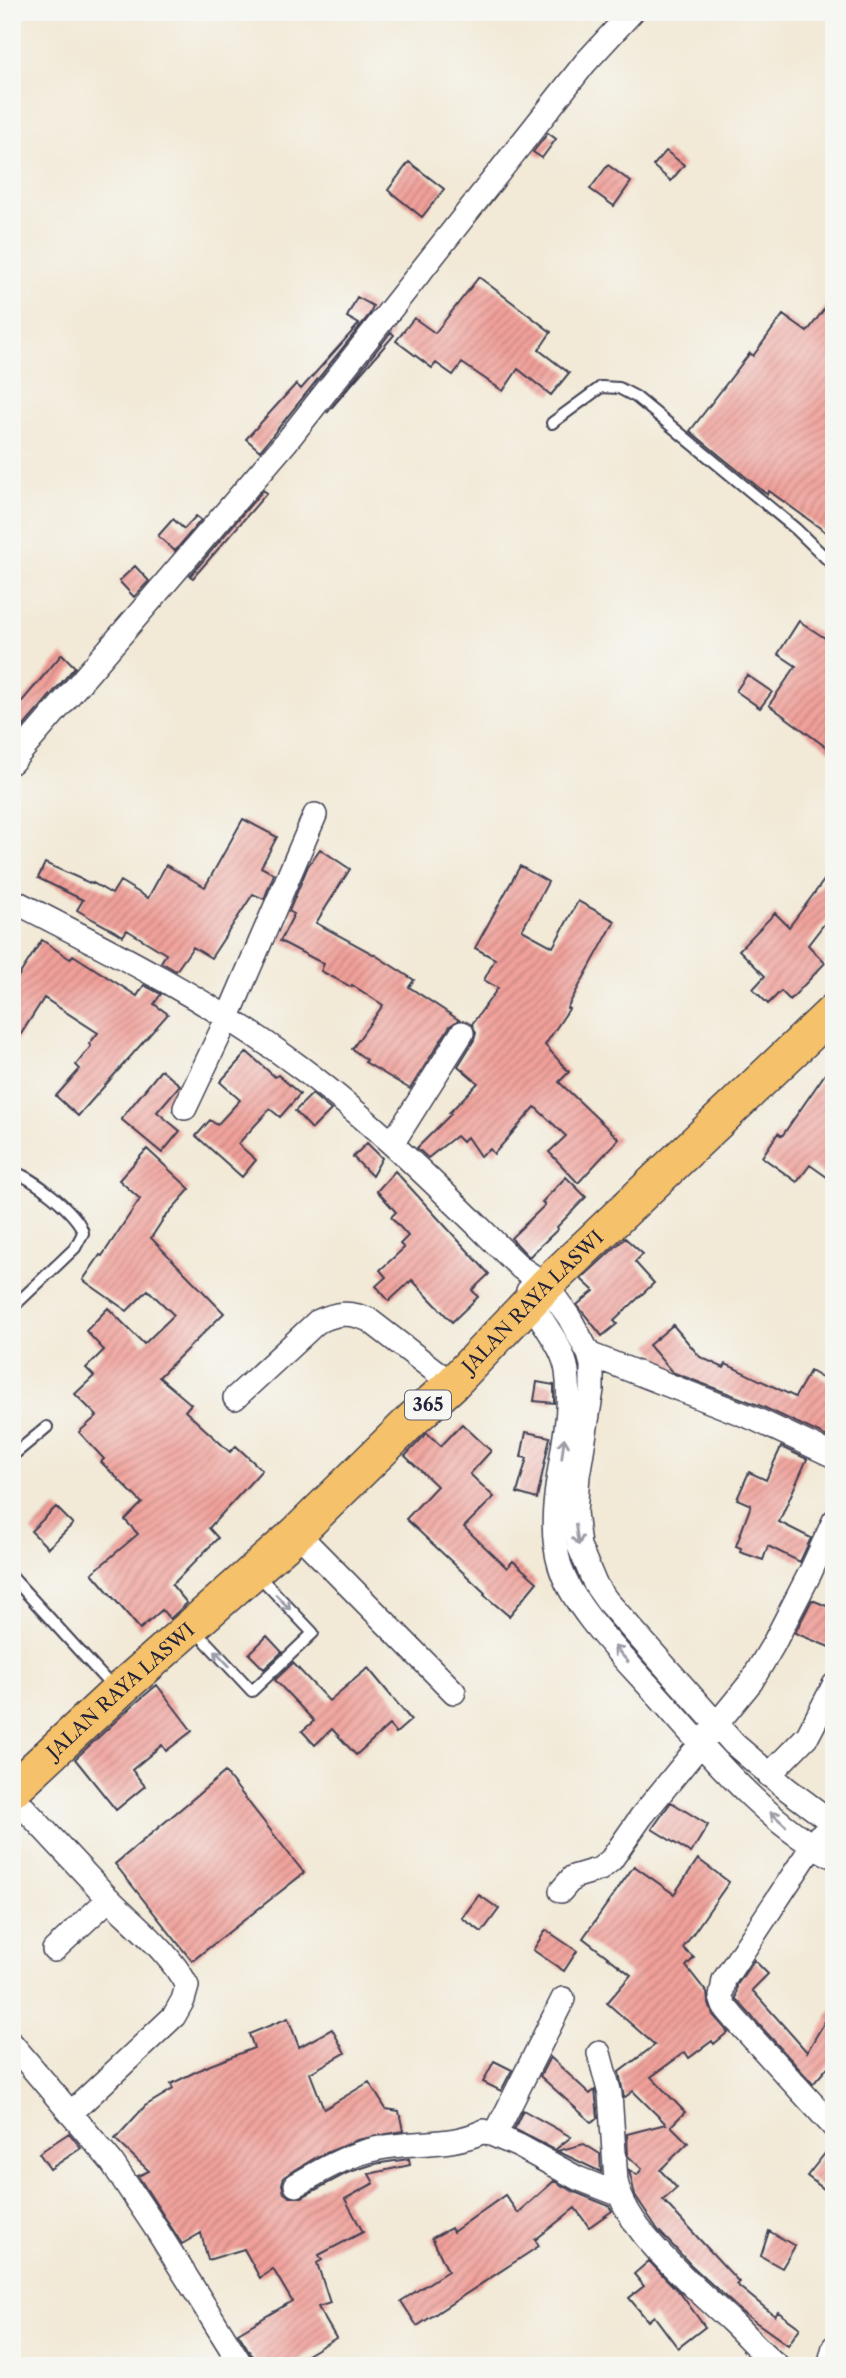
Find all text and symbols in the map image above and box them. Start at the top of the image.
street label: JALAN RAYA LASWI [455,1226,608,1380]
road number: 365 [405,1390,451,1420]
one-way arrow [556,1437,569,1460]
one-way arrow [571,1523,584,1546]
one-way arrow [275,1594,292,1611]
street label: JALAN RAYA LASWI [40,1618,199,1765]
one-way arrow [613,1646,629,1664]
one-way arrow [213,1650,230,1667]
one-way arrow [769,1811,787,1827]

